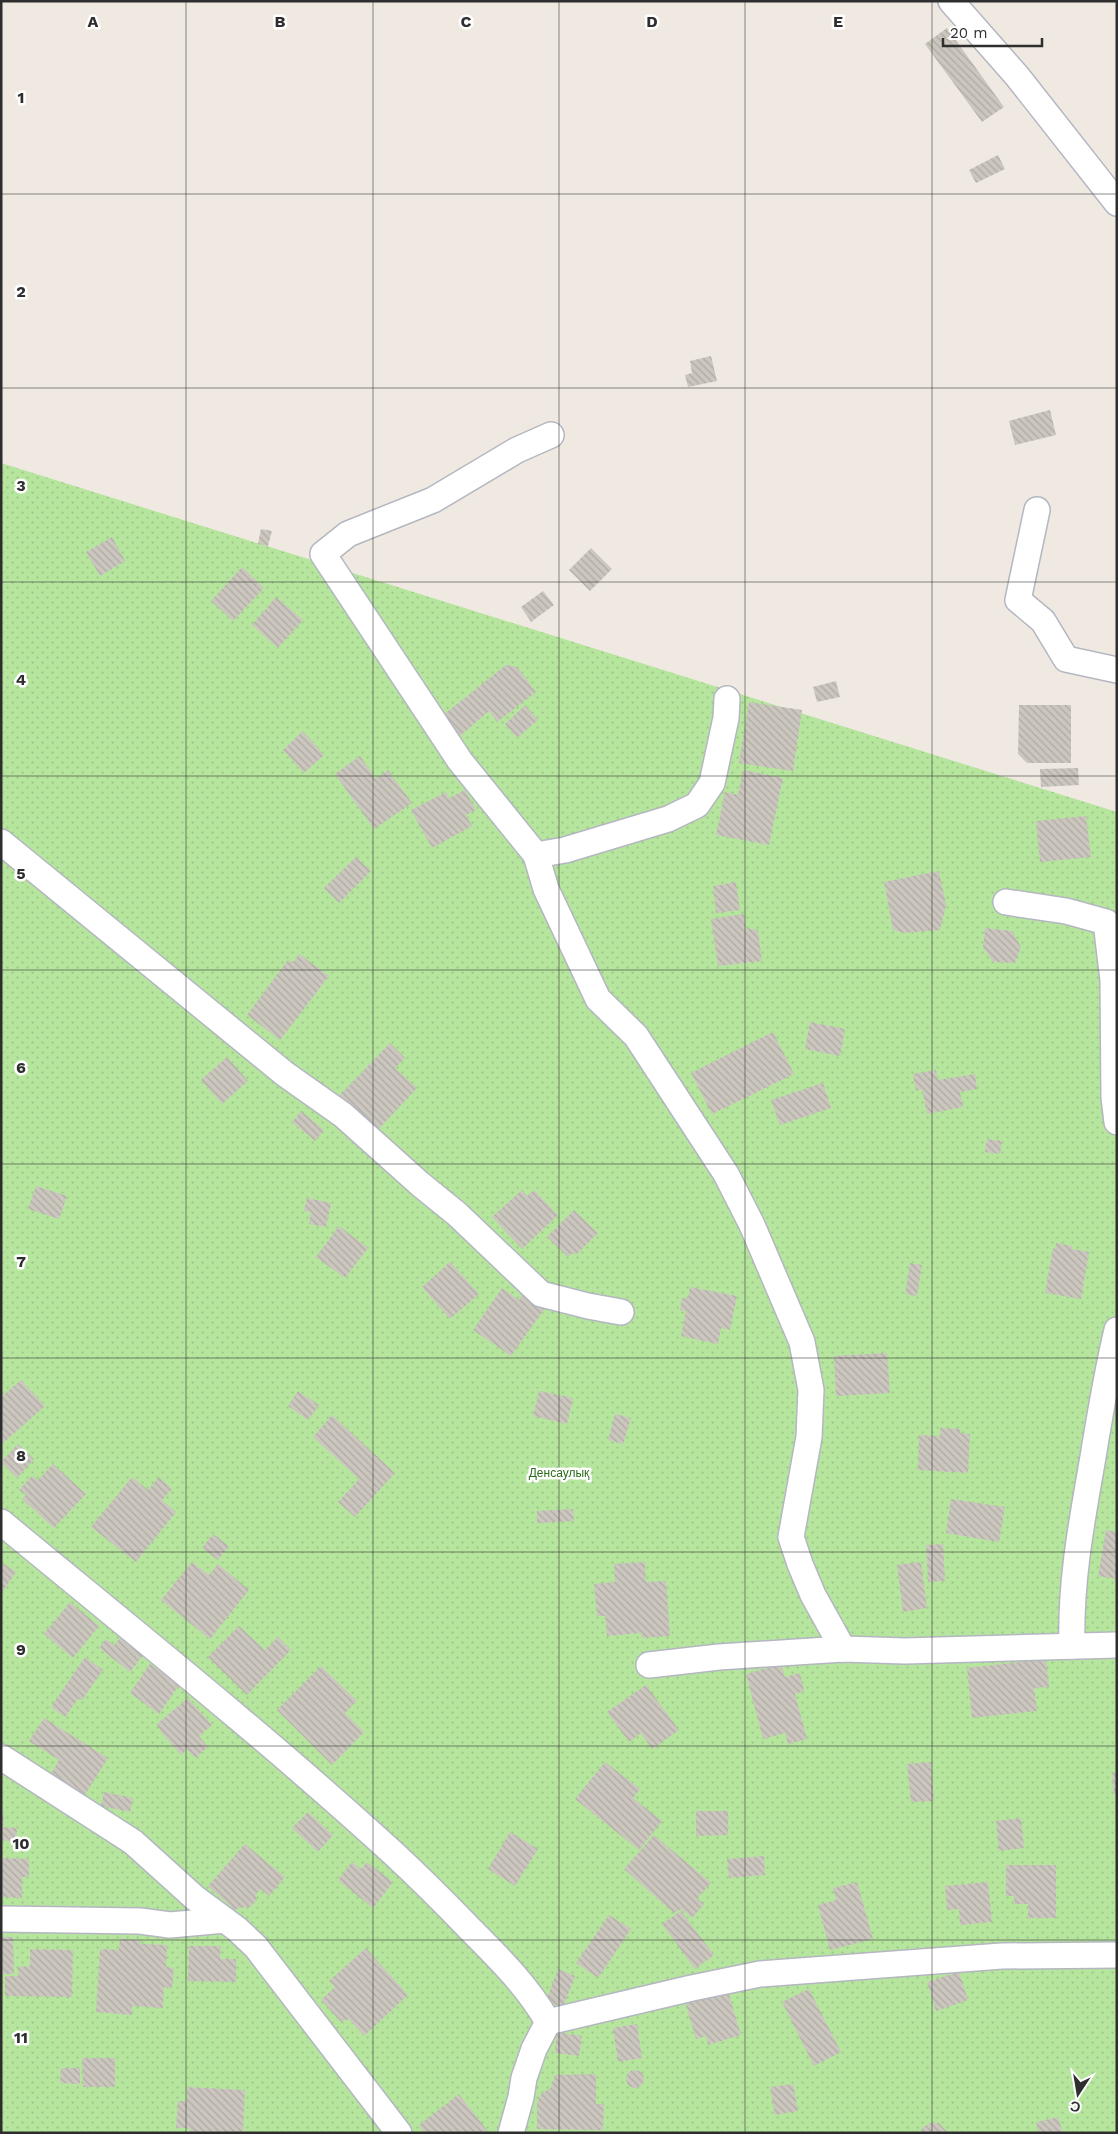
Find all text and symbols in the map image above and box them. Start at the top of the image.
text: A [88,12,99,31]
text: B [275,12,286,31]
text: C [461,12,472,31]
text: D [646,12,658,31]
text: E [833,12,843,31]
scale bar [943,15,1042,47]
text: 20 m [950,24,988,42]
text: 1 [18,88,24,107]
text: 2 [16,282,26,301]
text: 3 [16,476,26,495]
text: 4 [16,670,26,689]
text: 5 [16,864,26,883]
text: 6 [16,1058,26,1077]
text: 7 [16,1252,26,1271]
text: 8 [16,1446,26,1465]
park label: Денсаулық [529,1466,590,1480]
text: 9 [16,1640,26,1659]
text: 10 [12,1834,30,1853]
text: 11 [14,2028,28,2047]
north arrow [1053,2069,1103,2119]
text: С [1069,2098,1082,2116]

